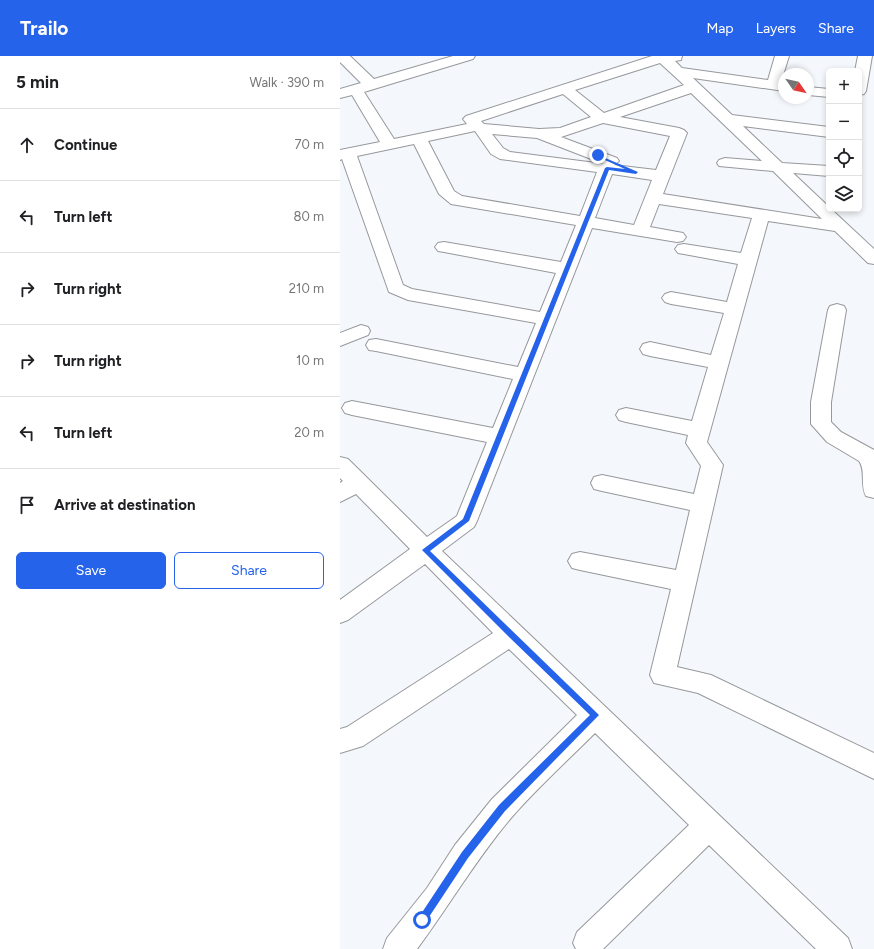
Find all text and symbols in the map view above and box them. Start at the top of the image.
text: Trailo [20,17,68,40]
text: Map [706,20,734,37]
text: Layers [756,20,796,37]
text: Share [818,20,854,37]
north arrow [778,68,814,104]
map controls [826,68,862,212]
button: + [826,68,862,104]
text: 5 min [16,72,59,92]
text: Walk · 390 m [249,75,324,90]
button: − [826,104,862,140]
icon: ahead [16,134,38,156]
text: Continue [54,136,117,154]
text: 70 m [294,137,324,152]
button: locate [826,140,862,176]
route end [589,146,607,164]
button: layers [826,176,862,212]
icon: left [16,206,38,228]
text: Turn left [54,208,112,226]
text: 80 m [293,209,324,224]
icon: right [16,278,38,300]
text: Turn right [54,280,122,298]
text: 210 m [289,281,324,296]
icon: right [16,350,38,372]
text: Turn right [54,352,122,370]
text: 10 m [296,353,324,368]
icon: left [16,422,38,444]
text: Turn left [54,424,112,442]
text: 20 m [294,425,324,440]
icon: arrive [16,494,38,516]
text: Arrive at destination [54,496,195,514]
button: Save [16,552,166,589]
button: Share [174,552,324,589]
route start [413,911,431,929]

